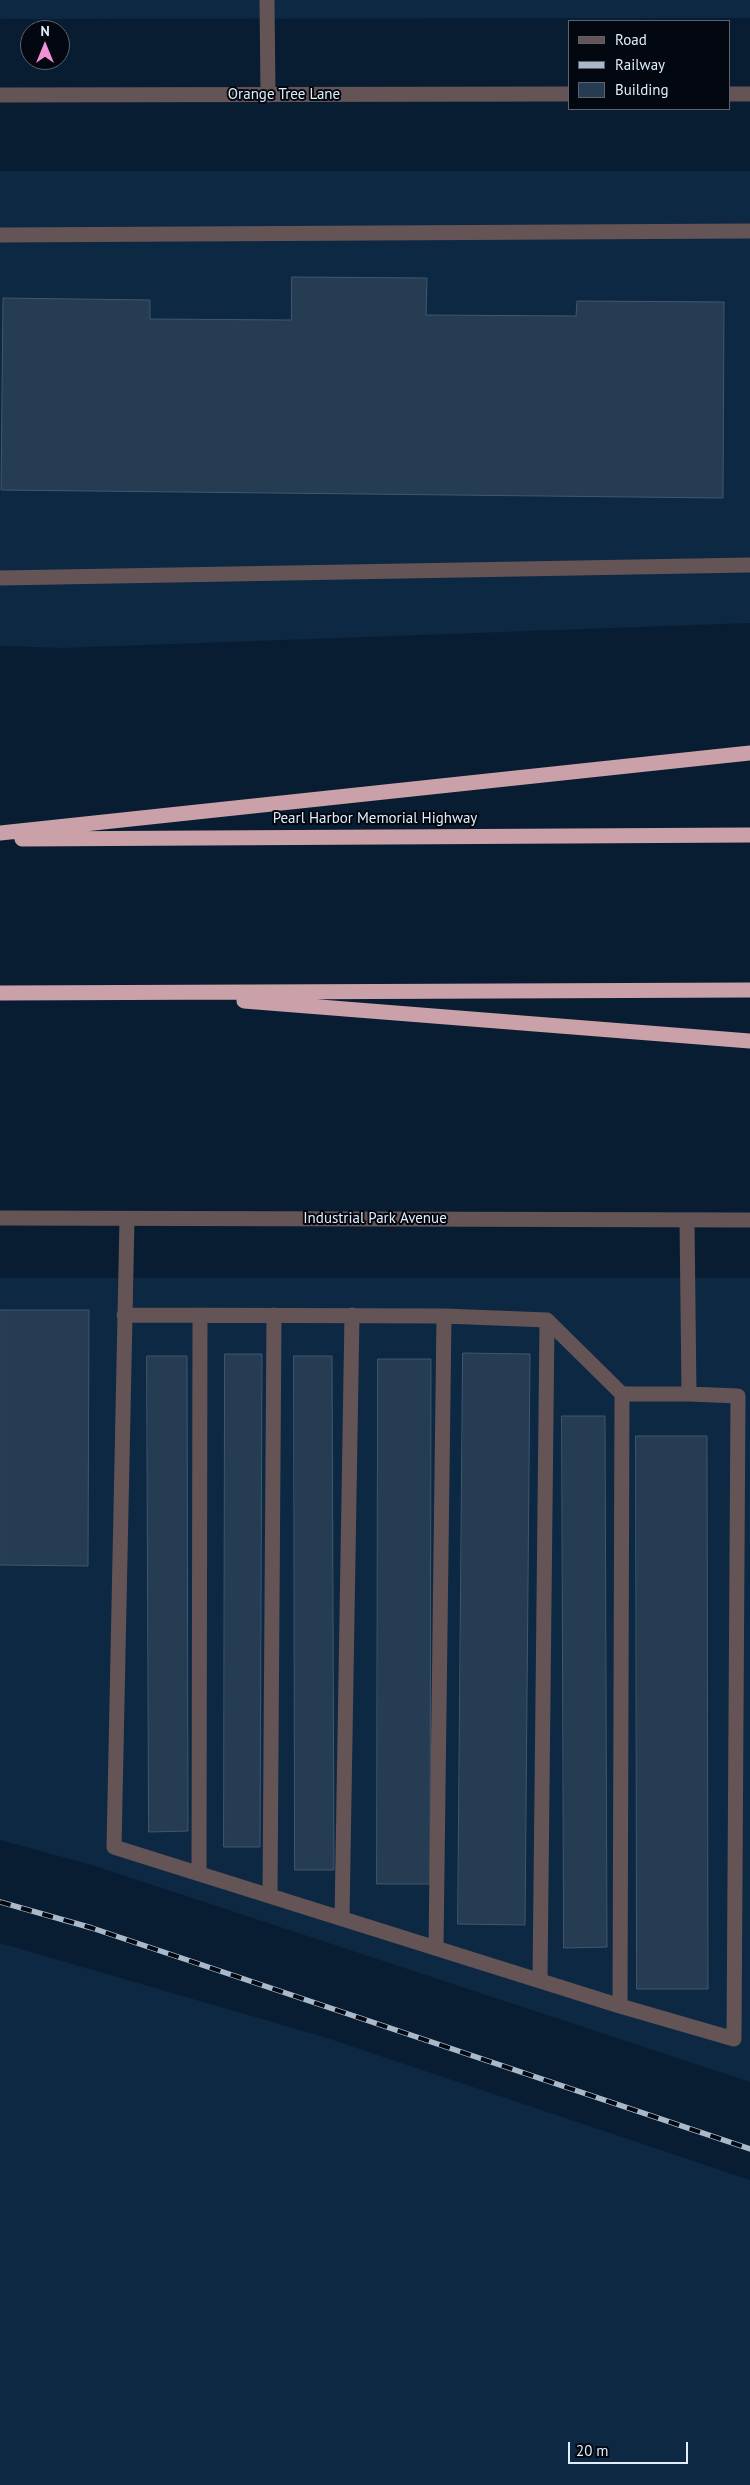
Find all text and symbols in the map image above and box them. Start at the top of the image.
north arrow [20,20,70,70]
legend [568,20,730,110]
text: N [40,22,50,40]
text: Road [615,30,647,49]
text: Railway [615,55,665,74]
text: Building [615,80,669,99]
street label: Orange Tree Lane [228,86,340,104]
street label: Pearl Harbor Memorial Highway [273,810,477,828]
street label: Industrial Park Avenue [303,1210,447,1228]
scale bar [570,2432,690,2464]
text: 20 m [576,2441,609,2460]

